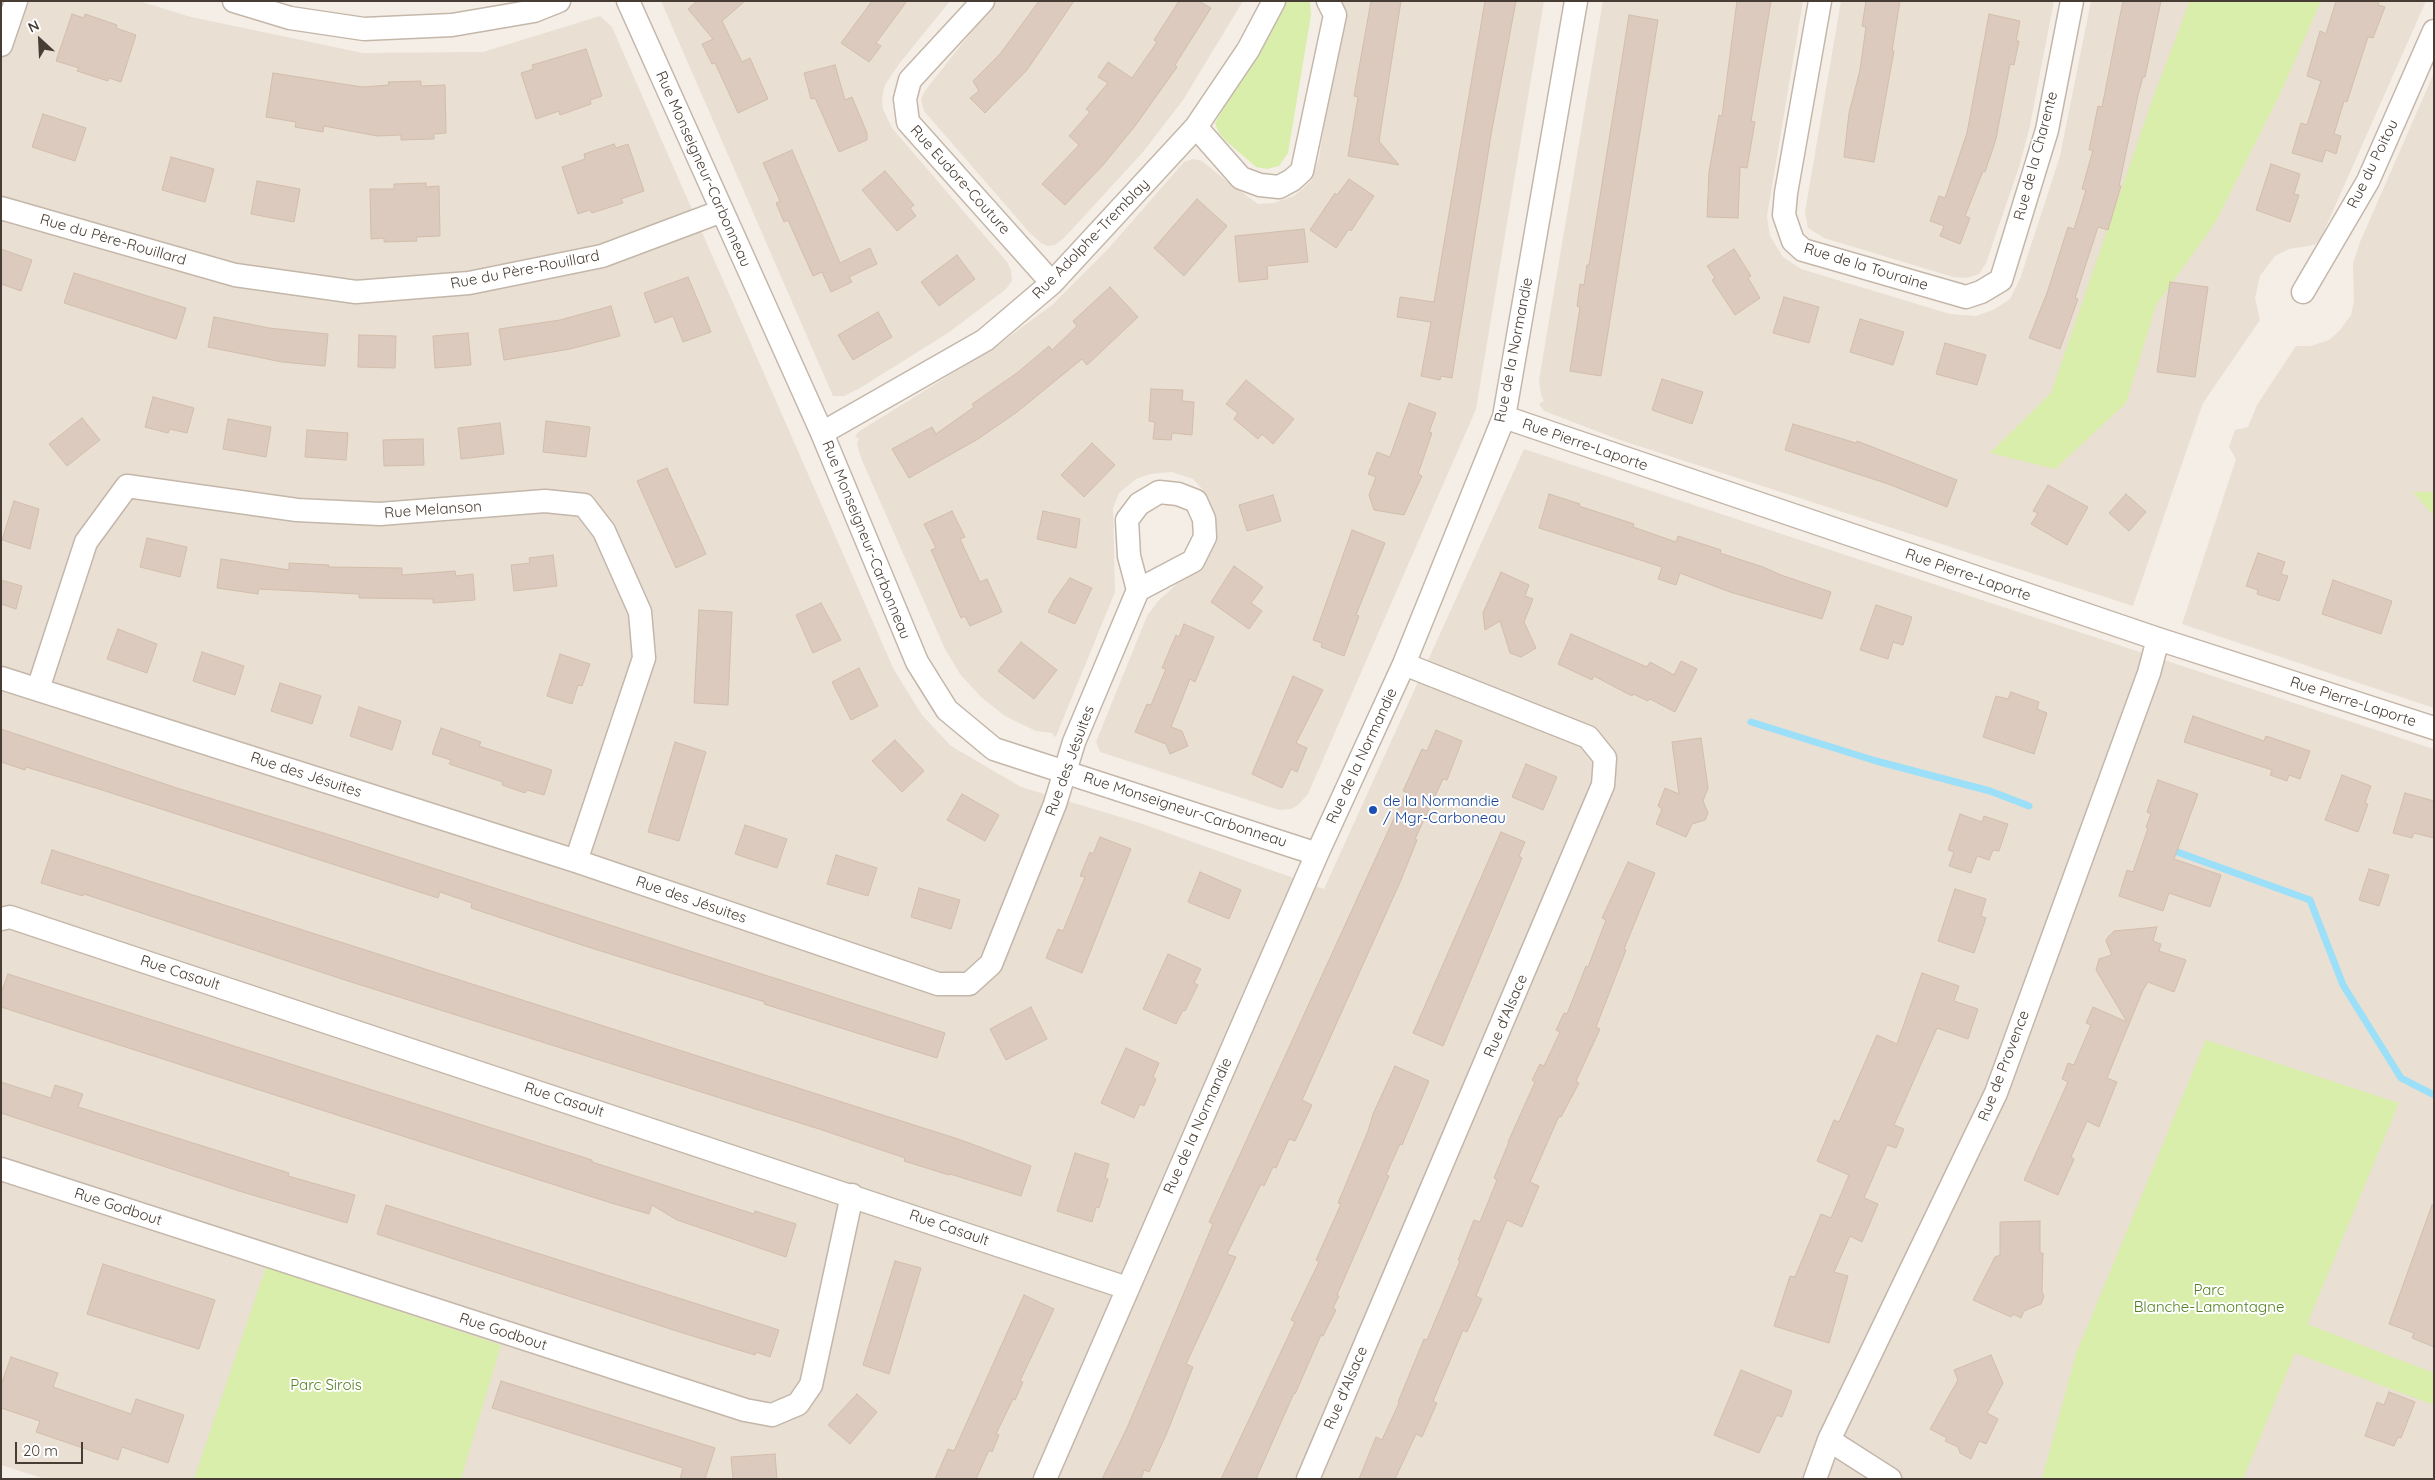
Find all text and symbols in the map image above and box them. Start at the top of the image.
north arrow [15,15,65,65]
text: N [25,16,42,37]
street label: Rue Monseigneur-Carbonneau [652,68,754,270]
street label: Rue de la Charente [2010,90,2062,222]
street label: Rue du Poitou [2344,117,2402,211]
street label: Rue Eudore-Couture [906,122,1014,238]
street label: Rue Adolphe-Tremblay [1029,175,1153,303]
street label: Rue du Père-Rouillard [38,210,188,270]
street label: Rue de la Touraine [1802,240,1930,294]
street label: Rue du Père-Rouillard [449,247,601,293]
street label: Rue de la Normandie [1491,276,1537,424]
street label: Rue Pierre-Laporte [1520,415,1650,475]
street label: Rue Monseigneur-Carbonneau [818,438,914,642]
street label: Rue Melanson [384,498,482,522]
street label: Rue Pierre-Laporte [1903,545,2033,605]
street label: Rue Pierre-Laporte [2288,673,2418,731]
street label: Rue de la Normandie [1323,685,1401,827]
street label: Rue des Jésuites [1042,703,1098,819]
street label: Rue des Jésuites [248,749,364,801]
street label: Rue Monseigneur-Carbonneau [1081,769,1289,851]
place label: de la Normandie / Mgr-Carboneau [1383,792,1506,827]
marker: de la Normandie / Mgr-Carboneau [1367,804,1379,816]
street label: Rue des Jésuites [633,873,749,927]
street label: Rue Casault [138,952,222,994]
street label: Rue d'Alsace [1480,972,1532,1060]
street label: Rue de Provence [1975,1008,2033,1124]
street label: Rue de la Normandie [1160,1055,1236,1197]
street label: Rue Casault [522,1079,606,1121]
street label: Rue Godbout [72,1184,164,1230]
street label: Rue Casault [907,1206,991,1250]
park label: Parc Blanche-Lamontagne [2134,1281,2284,1316]
street label: Rue Godbout [457,1309,549,1355]
street label: Rue d'Alsace [1320,1344,1372,1432]
park label: Parc Sirois [290,1376,362,1394]
scale bar [18,1432,85,1464]
text: 20 m [23,1441,58,1460]

